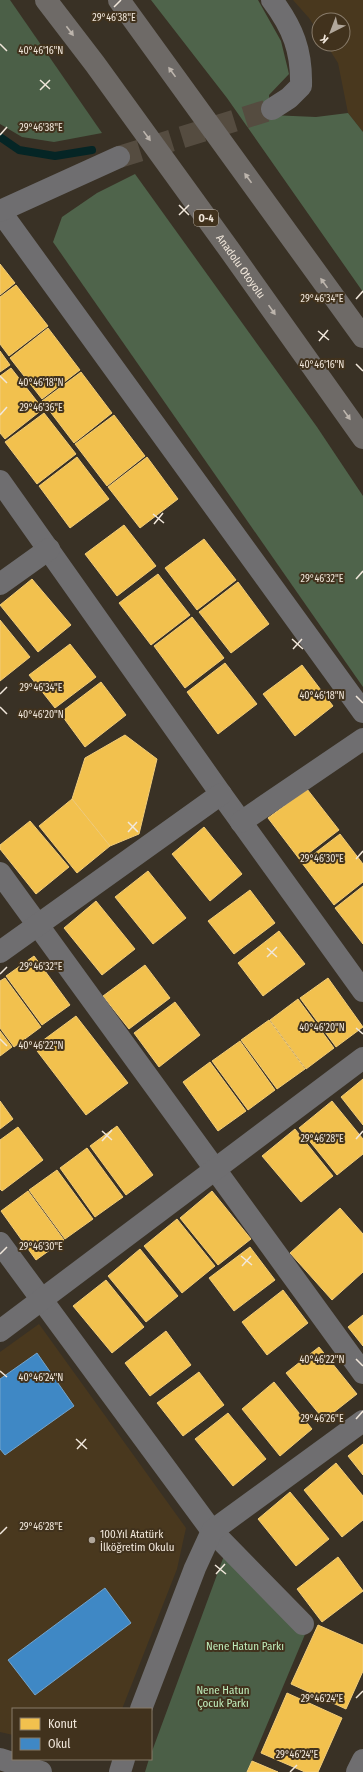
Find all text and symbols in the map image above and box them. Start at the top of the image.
text: 29°46'38"E [92,12,136,24]
north arrow [311,12,351,52]
one-way arrow [66,26,74,36]
text: K [317,32,331,46]
text: 40°46'16"N [19,45,63,57]
one-way arrow [168,67,176,77]
text: 29°46'38"E [19,122,63,134]
one-way arrow [143,131,151,141]
one-way arrow [244,172,252,183]
road number: O-4 [194,210,218,226]
street label: Anadolu Otoyolu [213,232,268,301]
one-way arrow [320,278,328,288]
text: 29°46'34"E [301,293,344,305]
one-way arrow [268,304,276,315]
text: 40°46'16"N [300,359,344,371]
text: 40°46'18"N [19,377,63,389]
text: 29°46'36"E [19,402,63,414]
one-way arrow [343,410,351,421]
text: 29°46'32"E [301,573,344,585]
text: 29°46'34"E [20,682,63,694]
text: 40°46'18"N [300,690,344,702]
text: 40°46'20"N [18,709,64,721]
text: 29°46'30"E [300,853,344,865]
text: 29°46'32"E [20,961,63,973]
text: 40°46'20"N [299,1022,345,1034]
text: 40°46'22"N [18,1040,64,1052]
text: 29°46'28"E [300,1133,344,1145]
text: 29°46'30"E [19,1241,63,1253]
text: 40°46'22"N [299,1354,345,1366]
text: 40°46'24"N [19,1372,63,1384]
text: 29°46'26"E [300,1413,344,1425]
text: 29°46'28"E [19,1521,63,1533]
place label: 100.Yıl Atatürk İlköğretim Okulu [100,1528,175,1554]
marker: 100.Yıl Atatürk İlköğretim Okulu [87,1535,97,1545]
park label: Nene Hatun Parkı [206,1640,284,1653]
park label: Nene Hatun Çocuk Parkı [196,1684,250,1710]
text: 29°46'24"E [301,1693,344,1705]
legend [12,1708,152,1760]
text: Konut [48,1717,77,1731]
text: Okul [48,1737,71,1751]
text: 29°46'24"E [276,1749,319,1761]

